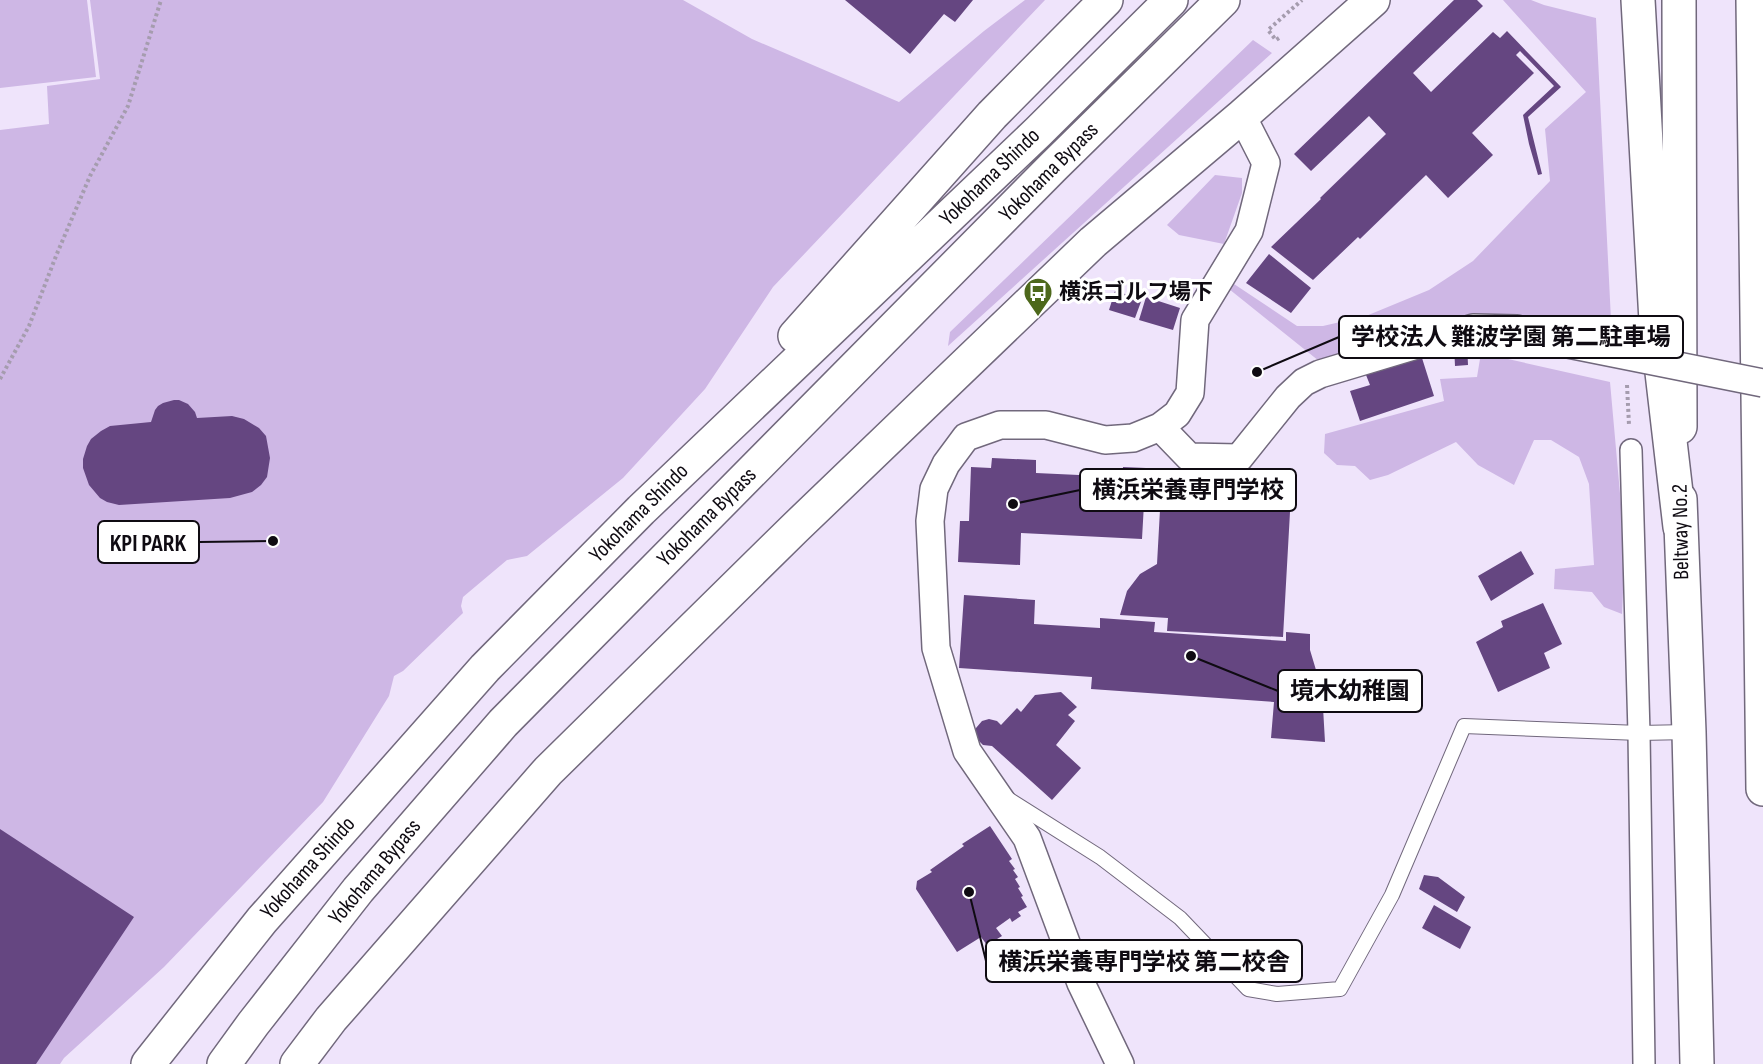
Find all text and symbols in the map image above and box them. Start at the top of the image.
street label: Yokohama Bypass [994,117,1104,227]
street label: Yokohama Shindo [934,122,1046,232]
bus stop icon: 横浜ゴルフ場下 [1022,276,1054,318]
place label: 横浜ゴルフ場下 [1059,279,1213,306]
callout: 学校法人 難波学園 第二駐車場 [1339,316,1683,358]
text: 学校法人 難波学園 第二駐車場 [1351,323,1671,352]
street label: Yokohama Shindo [584,458,694,568]
street label: Yokohama Bypass [652,462,762,572]
callout: 横浜栄養専門学校 [1080,469,1296,511]
text: 横浜栄養専門学校 [1092,476,1284,505]
street label: Beltway No.2 [1667,484,1695,580]
callout: KPI PARK [98,521,199,563]
text: KPI PARK [110,529,187,558]
callout: 境木幼稚園 [1278,670,1422,712]
text: 境木幼稚園 [1290,677,1410,706]
street label: Yokohama Shindo [255,811,361,925]
street label: Yokohama Bypass [323,814,427,930]
callout: 横浜栄養専門学校 第二校舎 [986,940,1302,982]
text: 横浜栄養専門学校 第二校舎 [998,948,1290,977]

